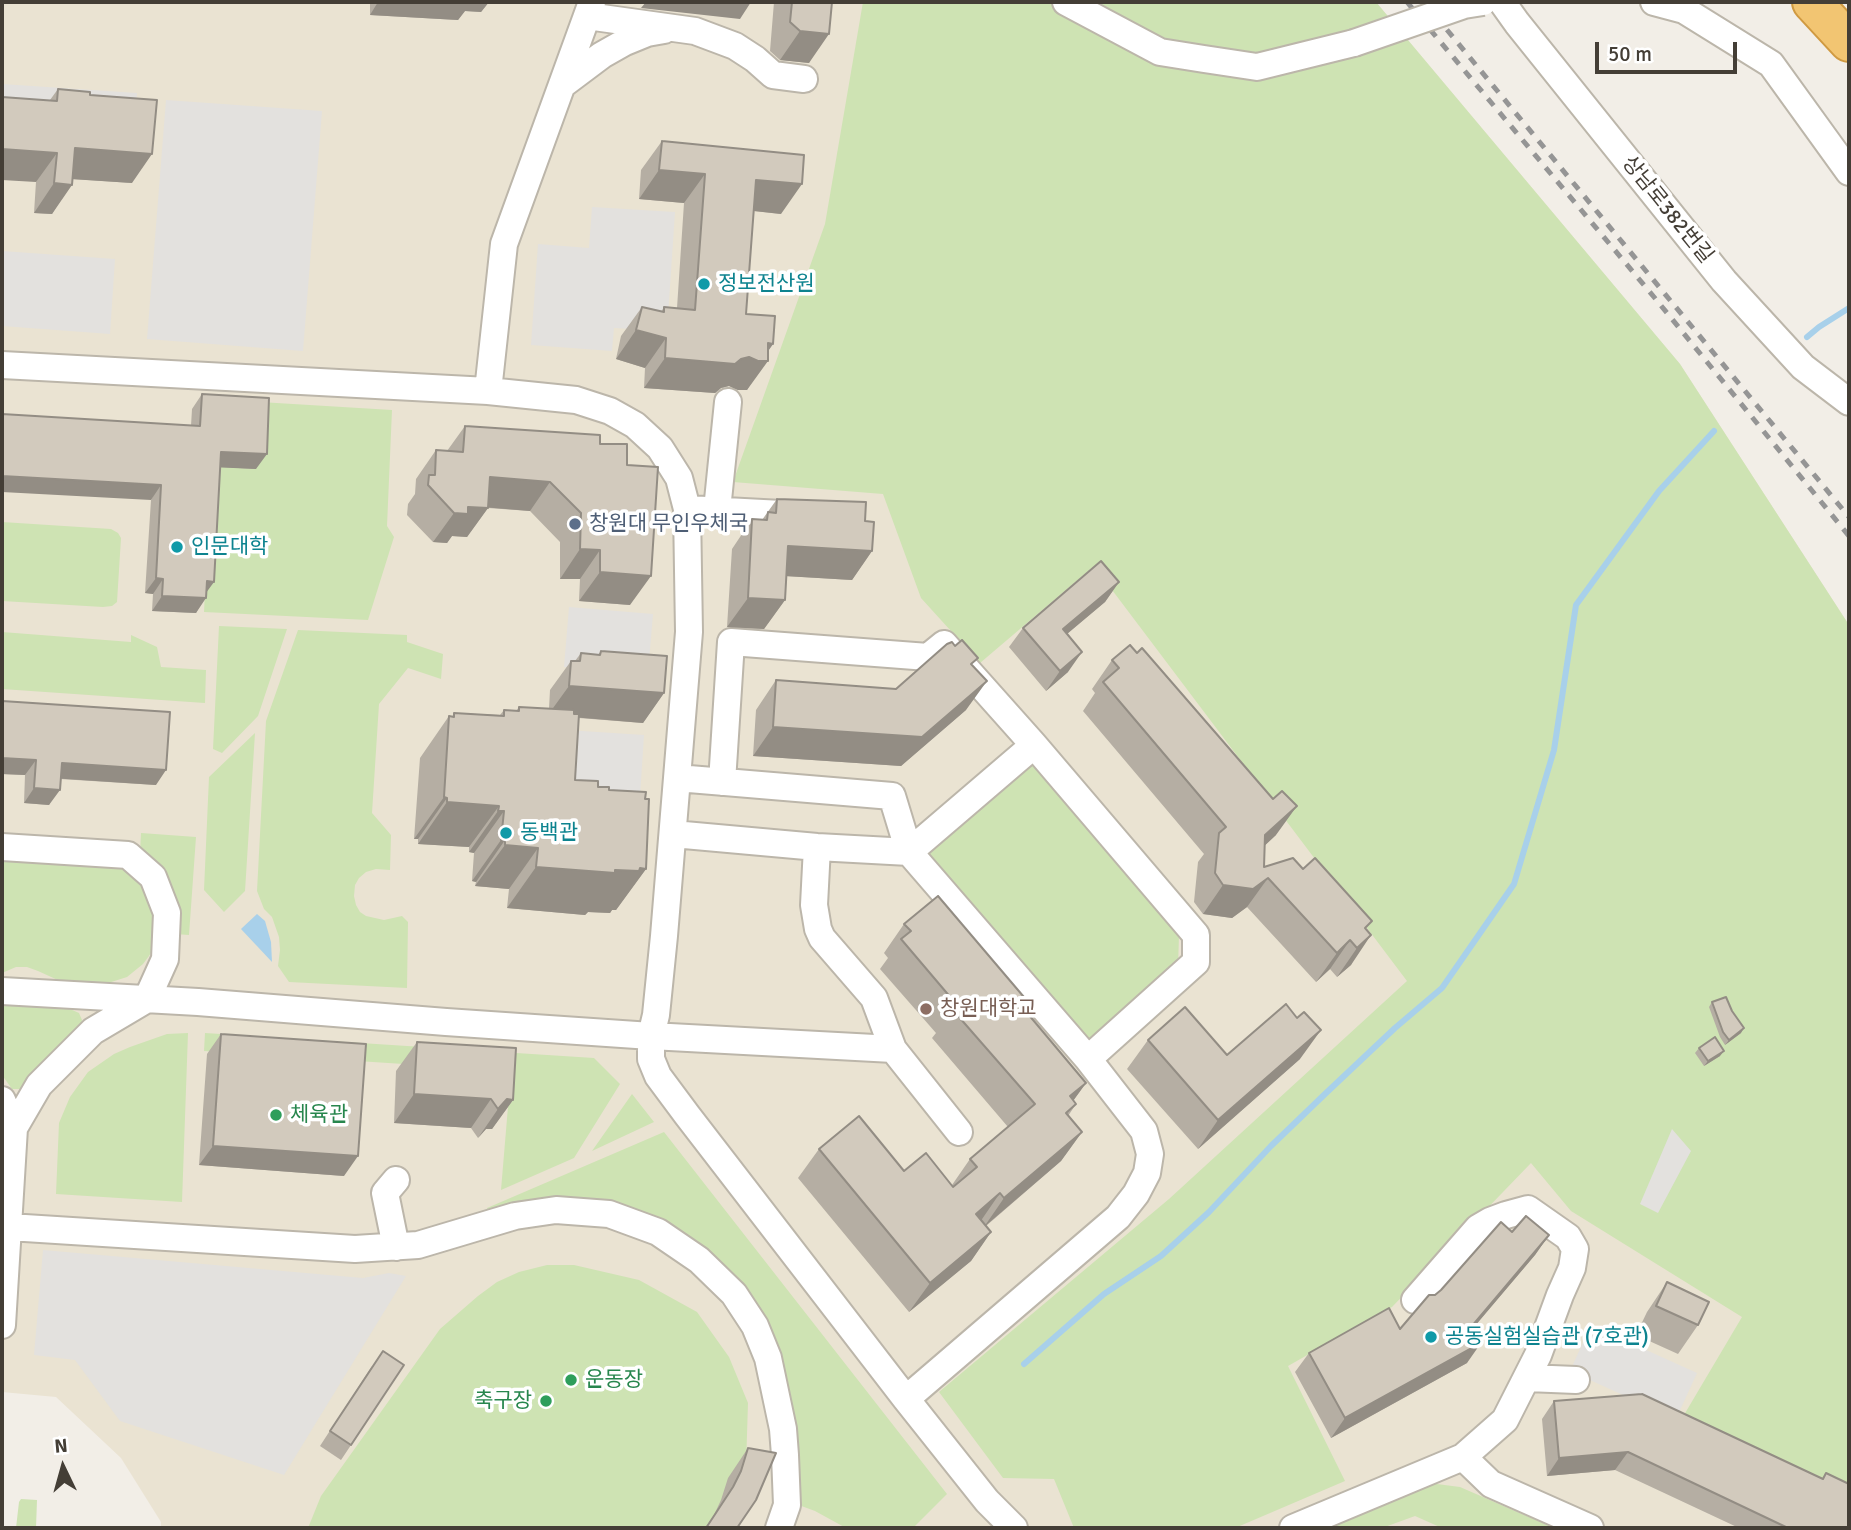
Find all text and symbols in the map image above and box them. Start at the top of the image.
scale bar [1599,28,1741,72]
text: 50 m [1608,41,1652,67]
street label: 상남로382번길 [1616,151,1718,269]
place label: 정보전산원 [718,271,815,297]
marker: 정보전산원 [696,276,712,292]
place label: 창원대 무인우체국 [589,511,748,537]
marker: 창원대 무인우체국 [567,516,583,532]
place label: 인문대학 [191,534,268,560]
marker: 인문대학 [169,539,185,555]
place label: 동백관 [520,820,578,846]
marker: 동백관 [498,825,514,841]
place label: 창원대학교 [940,996,1037,1022]
marker: 창원대학교 [918,1001,934,1017]
place label: 체육관 [290,1102,348,1128]
marker: 체육관 [268,1107,284,1123]
place label: 공동실험실습관 (7호관) [1445,1324,1649,1350]
marker: 공동실험실습관 (7호관) [1423,1329,1439,1345]
place label: 운동장 [585,1367,643,1393]
marker: 운동장 [563,1372,579,1388]
place label: 축구장 [474,1388,532,1414]
marker: 축구장 [538,1393,554,1409]
north arrow [28,1432,98,1502]
text: N [54,1434,69,1459]

